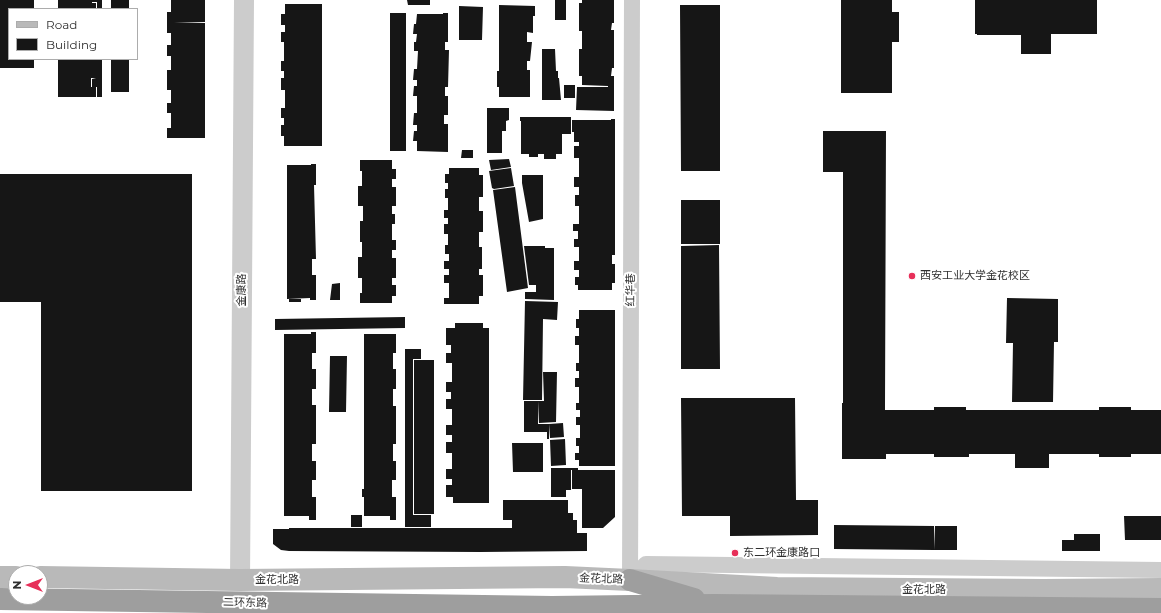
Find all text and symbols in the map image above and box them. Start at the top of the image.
legend [8,8,138,60]
text: Road [46,17,77,32]
text: Building [46,37,97,52]
place label: 西安工业大学金花校区 [920,269,1030,283]
marker: 西安工业大学金花校区 [907,271,917,281]
street label: 金康路 [235,274,249,306]
street label: 红华巷 [624,274,638,306]
place label: 东二环金康路口 [743,546,820,560]
marker: 东二环金康路口 [730,548,740,558]
north arrow [8,565,48,605]
street label: 金花北路 [579,572,623,586]
street label: 金花北路 [255,573,299,587]
text: N [10,581,24,589]
street label: 金花北路 [902,583,946,597]
street label: 二环东路 [223,596,267,610]

